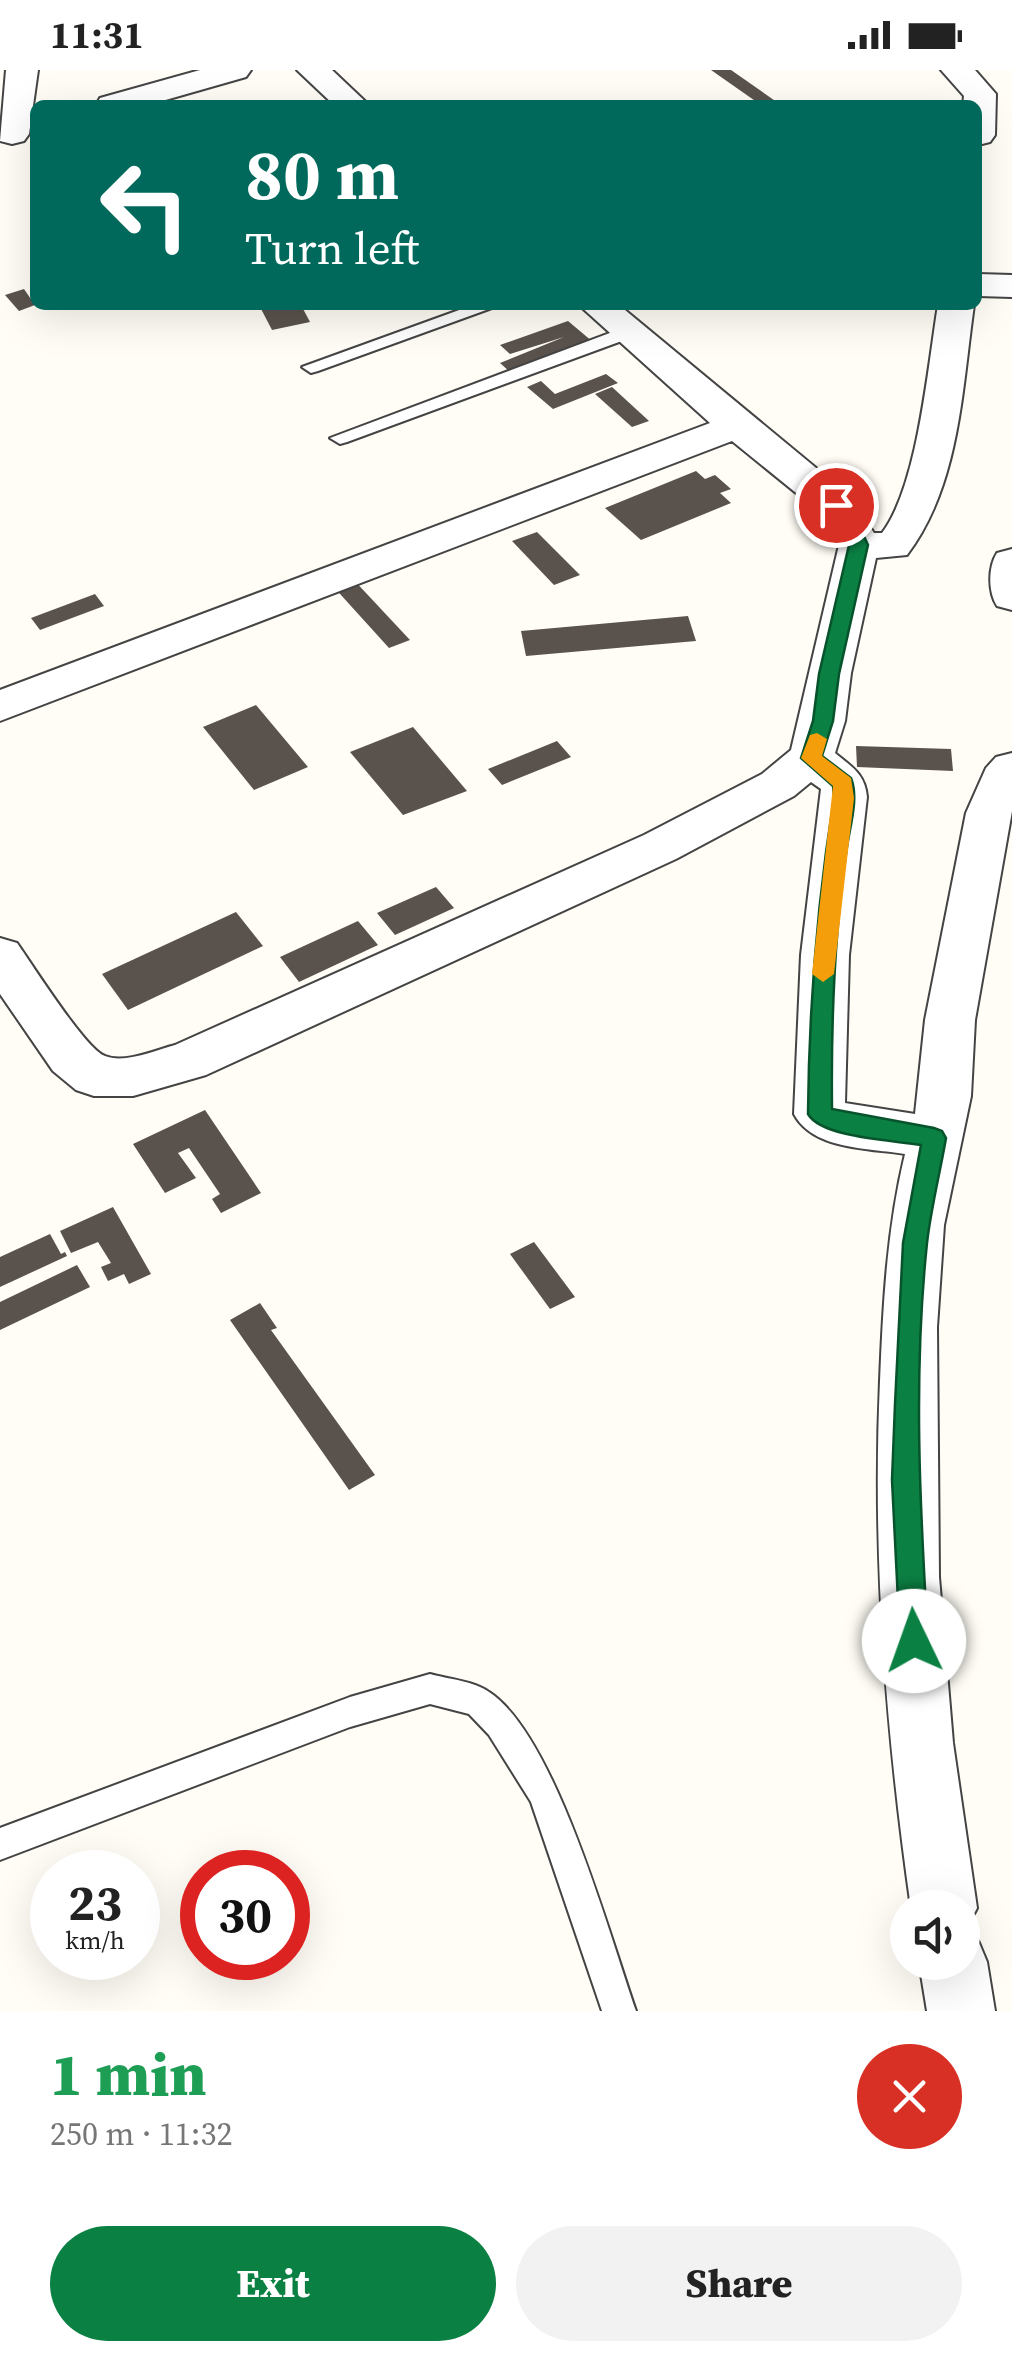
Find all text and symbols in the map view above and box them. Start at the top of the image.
text: 11:31 [50,9,144,61]
text: 80 m [245,126,399,222]
icon: left [80,140,210,270]
text: Turn left [245,217,419,279]
pin [794,463,879,548]
icon: arrive [809,478,864,533]
position arrow [862,1589,966,1693]
speed limit sign: 30 [180,1850,310,1980]
text: 23 [68,1868,122,1937]
map controls [890,1890,980,1980]
button: sound [890,1890,980,1980]
text: km/h [65,1923,125,1957]
text: 1 min [50,2033,206,2115]
button: close [857,2044,962,2149]
text: 250 m · 11:32 [50,2112,232,2156]
button: Exit [50,2226,496,2341]
button: Share [516,2226,962,2341]

